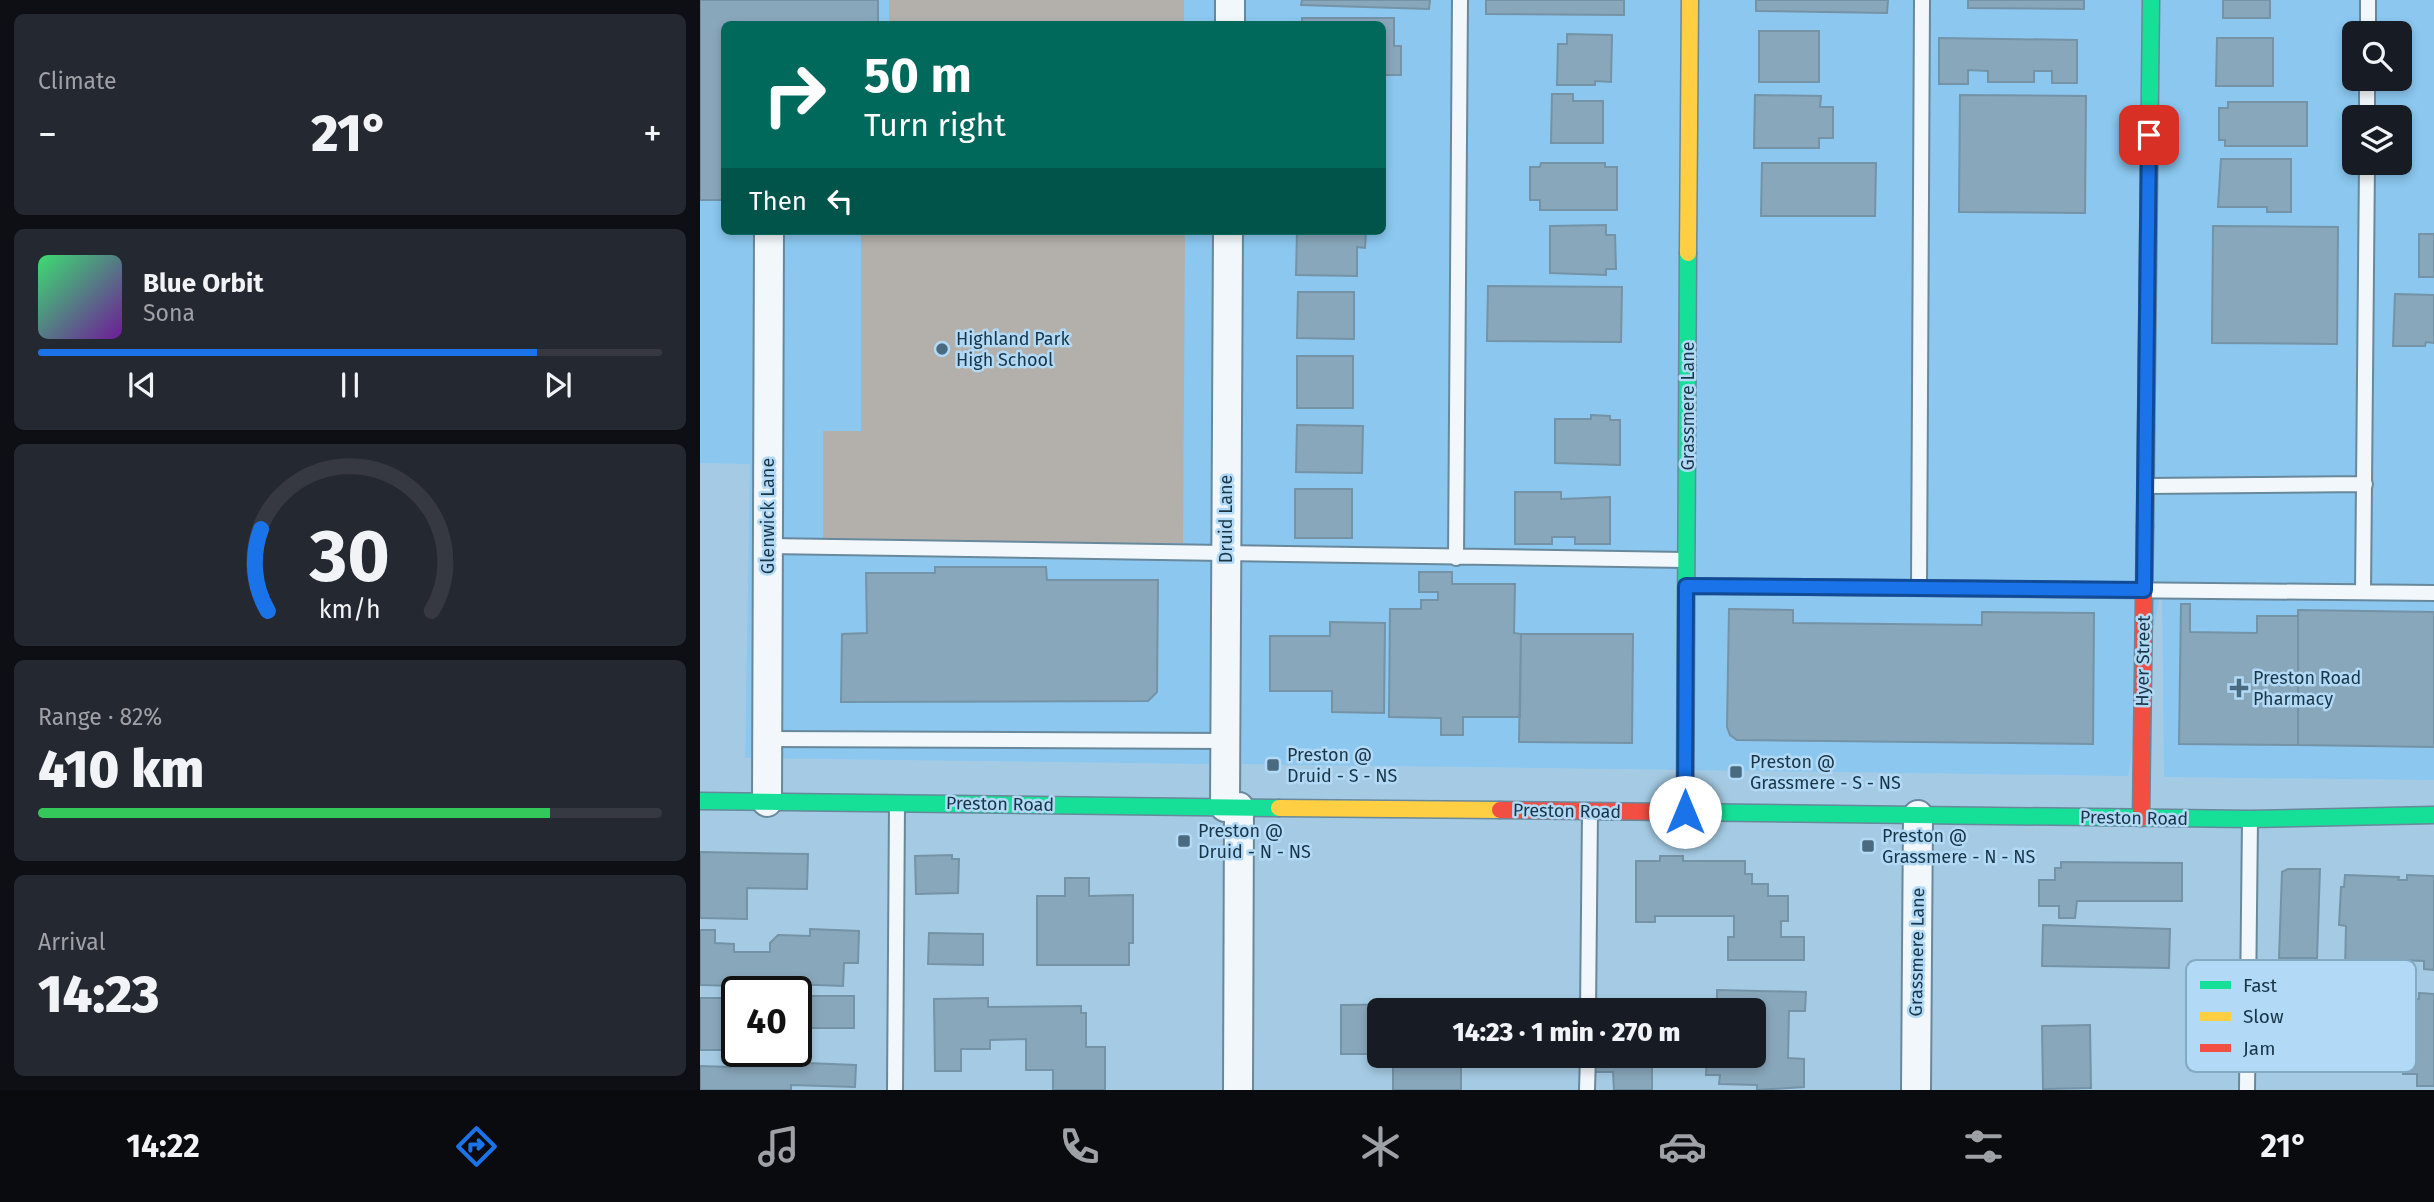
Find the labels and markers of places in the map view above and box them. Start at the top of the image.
pin [2119,105,2179,165]
place label: Highland Park High School [956,328,1070,371]
marker: Highland Park High School [934,341,950,357]
place label: Preston Road Pharmacy [2253,667,2361,710]
marker: Preston Road Pharmacy [2231,680,2247,696]
place label: Preston @ Druid - S - NS [1287,744,1398,787]
place label: Preston @ Grassmere - S - NS [1750,751,1901,794]
marker: Preston @ Druid - S - NS [1265,757,1281,773]
marker: Preston @ Grassmere - S - NS [1728,764,1744,780]
place label: Preston @ Druid - N - NS [1198,820,1311,863]
place label: Preston @ Grassmere - N - NS [1882,825,2036,868]
marker: Preston @ Druid - N - NS [1176,833,1192,849]
marker: Preston @ Grassmere - N - NS [1860,838,1876,854]

